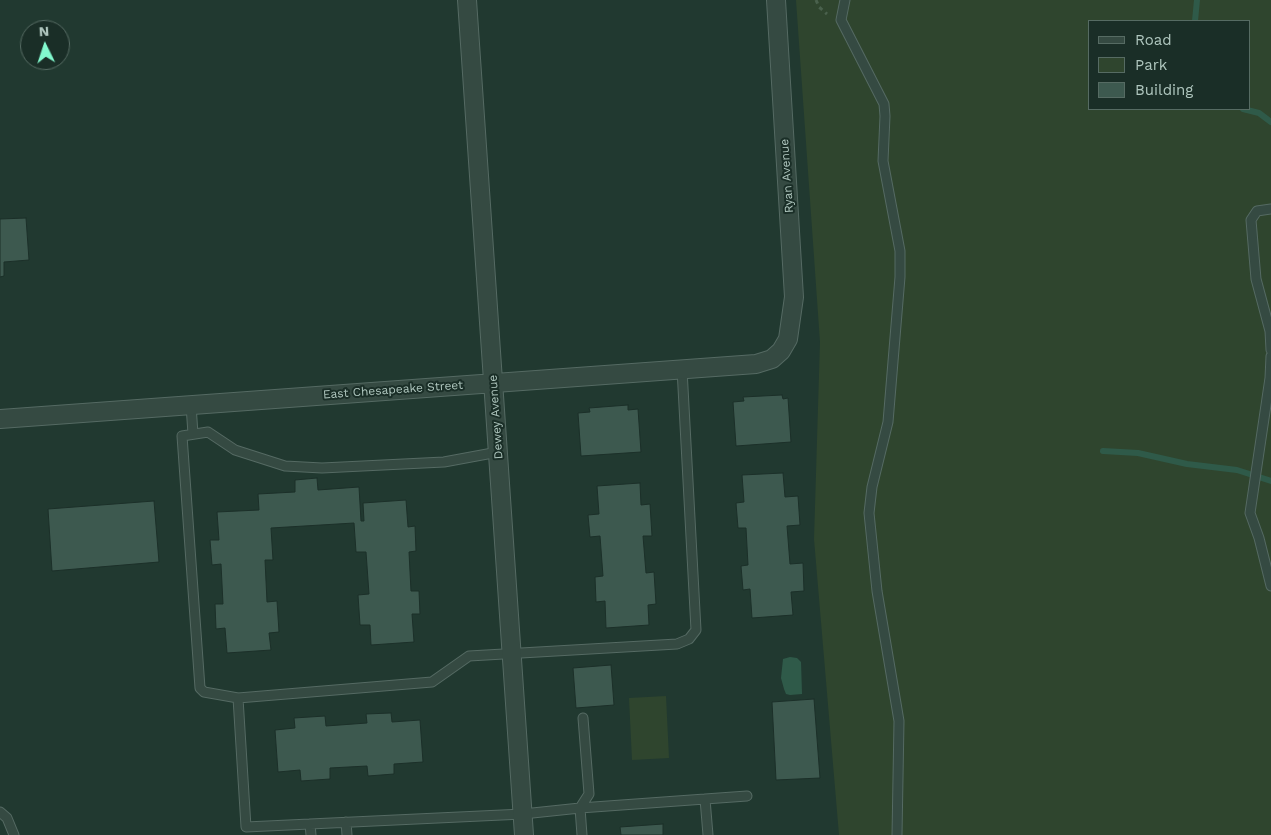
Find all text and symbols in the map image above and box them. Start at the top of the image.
north arrow [20,20,70,70]
legend [1088,20,1251,110]
text: N [38,23,50,39]
text: Road [1135,31,1172,49]
text: Park [1135,56,1167,74]
text: Building [1135,81,1193,99]
street label: Ryan Avenue [777,138,797,214]
street label: Dewey Avenue [486,374,506,460]
street label: East Chesapeake Street [322,378,464,402]

